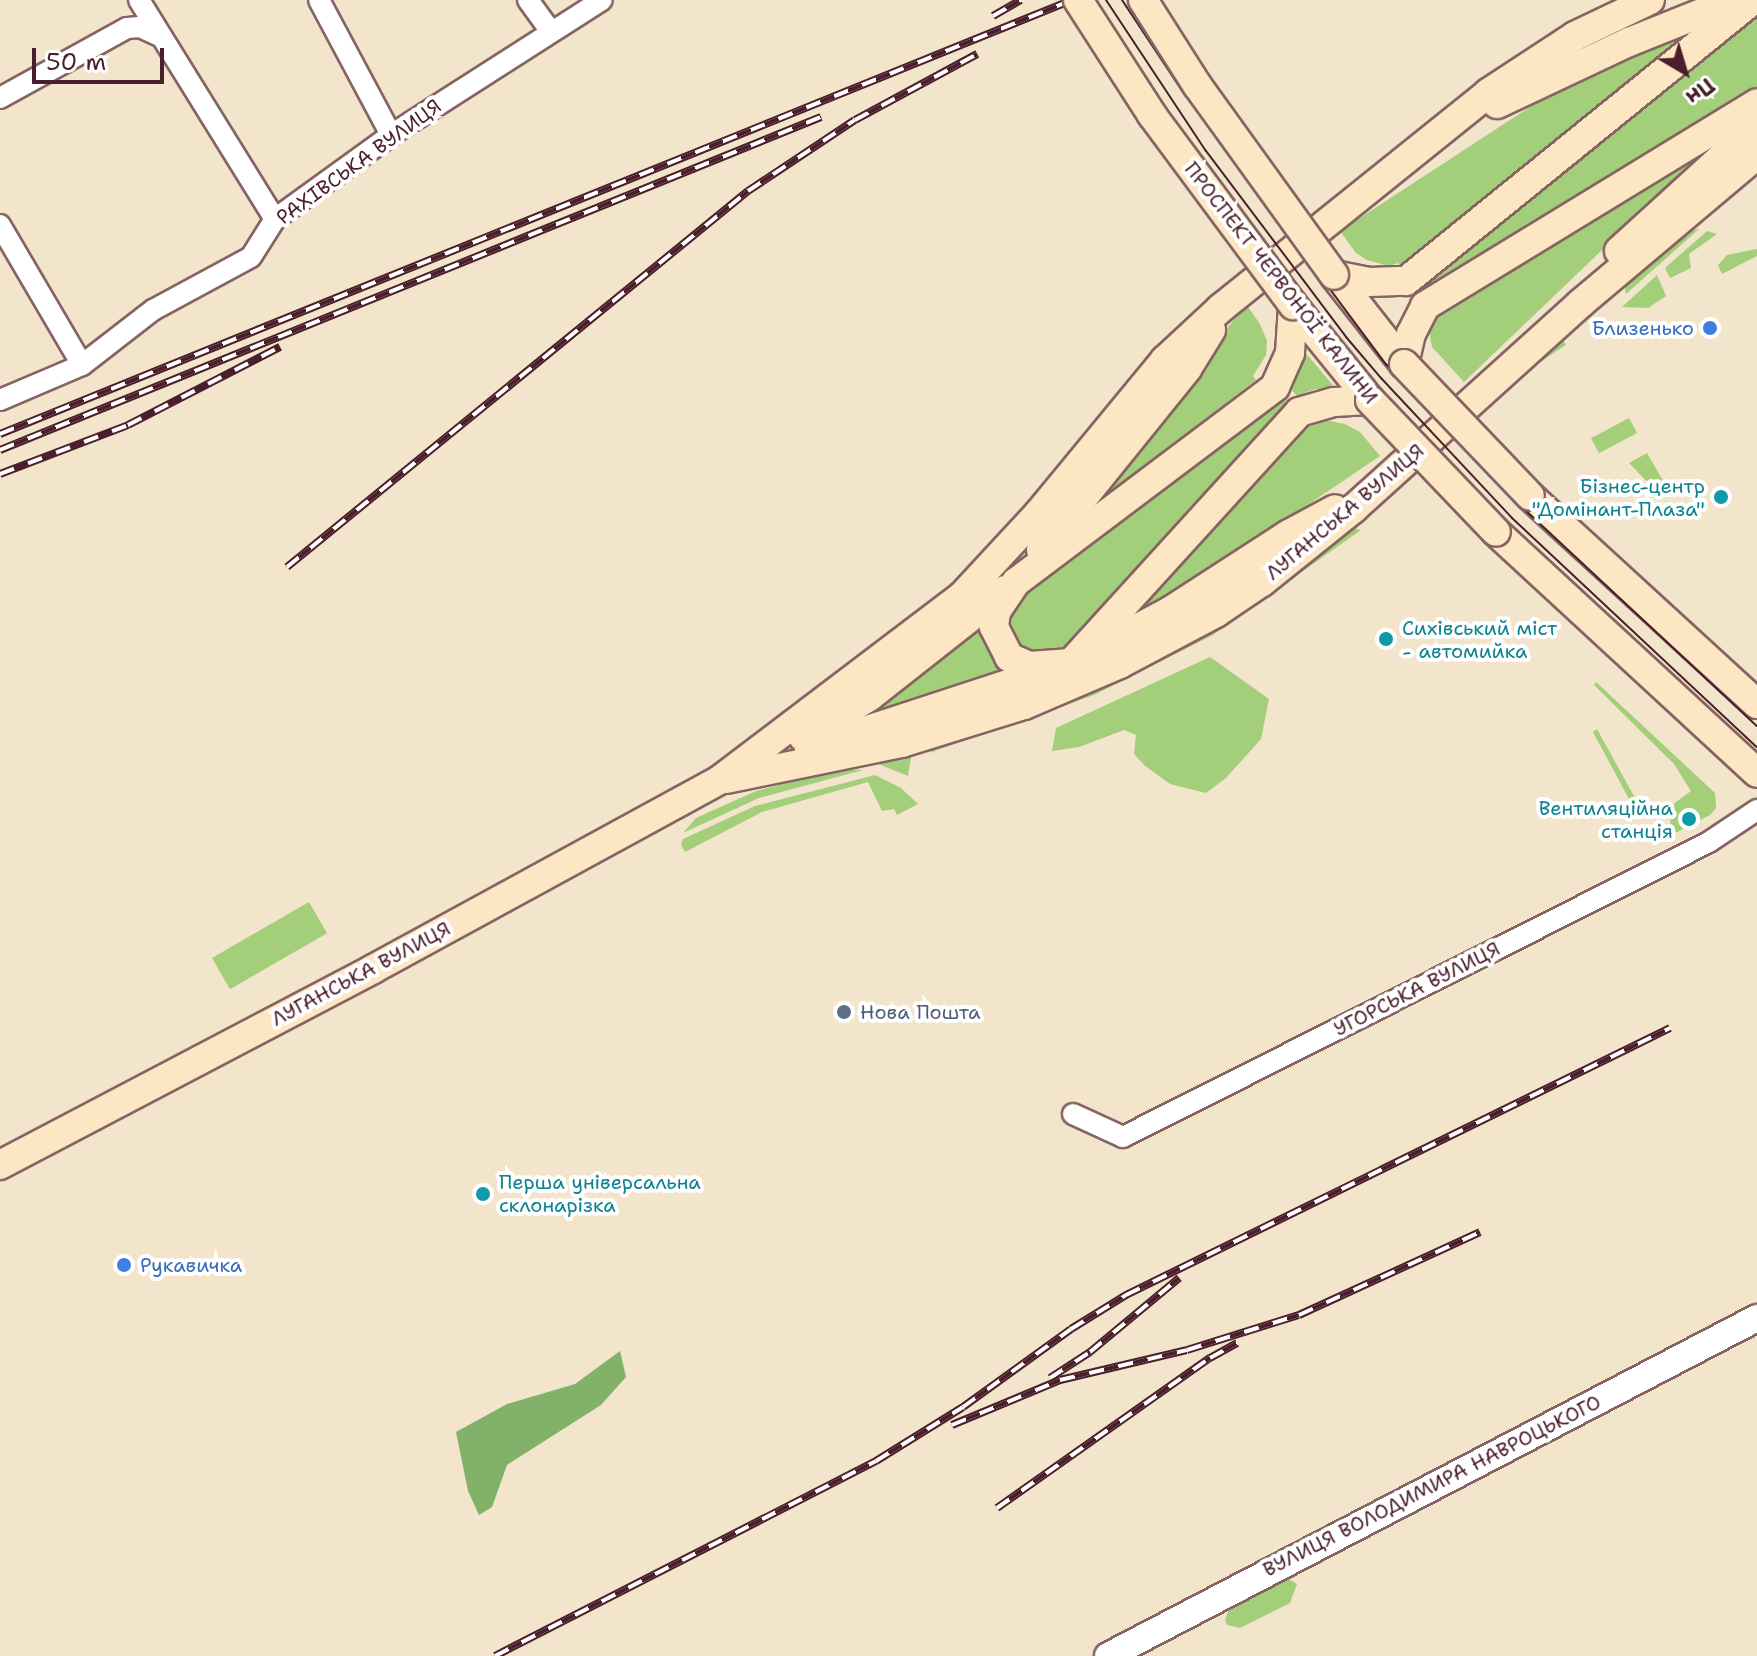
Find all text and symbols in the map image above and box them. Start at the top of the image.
scale bar [36,32,168,82]
north arrow [1645,32,1725,112]
text: 50 m [46,46,106,78]
text: Пн [1680,71,1720,112]
street label: РАХІВСЬКА ВУЛИЦЯ [272,94,446,230]
street label: ПРОСПЕКТ ЧЕРВОНОЇ КАЛИНИ [1179,157,1383,409]
place label: Близенько [1592,316,1694,340]
marker: Близенько [1701,319,1719,337]
street label: ЛУГАНСЬКА ВУЛИЦЯ [1261,439,1429,585]
place label: Бізнес-центр "Домінант-Плаза" [1532,474,1705,521]
marker: Бізнес-центр "Домінант-Плаза" [1712,488,1730,506]
place label: Сихівський міст - автомийка [1402,616,1557,663]
marker: Сихівський міст - автомийка [1377,630,1395,648]
place label: Вентиляційна станція [1539,796,1673,843]
marker: Вентиляційна станція [1680,810,1698,828]
street label: ЛУГАНСЬКА ВУЛИЦЯ [267,917,455,1031]
street label: УГОРСЬКА ВУЛИЦЯ [1330,937,1504,1041]
place label: Нова Пошта [860,1000,981,1024]
marker: Нова Пошта [835,1003,853,1021]
place label: Перша універсальна склонарізка [499,1170,701,1217]
marker: Перша універсальна склонарізка [474,1185,492,1203]
place label: Рукавичка [140,1253,242,1277]
marker: Рукавичка [115,1256,133,1274]
street label: ВУЛИЦЯ ВОЛОДИМИРА НАВРОЦЬКОГО [1259,1390,1605,1582]

